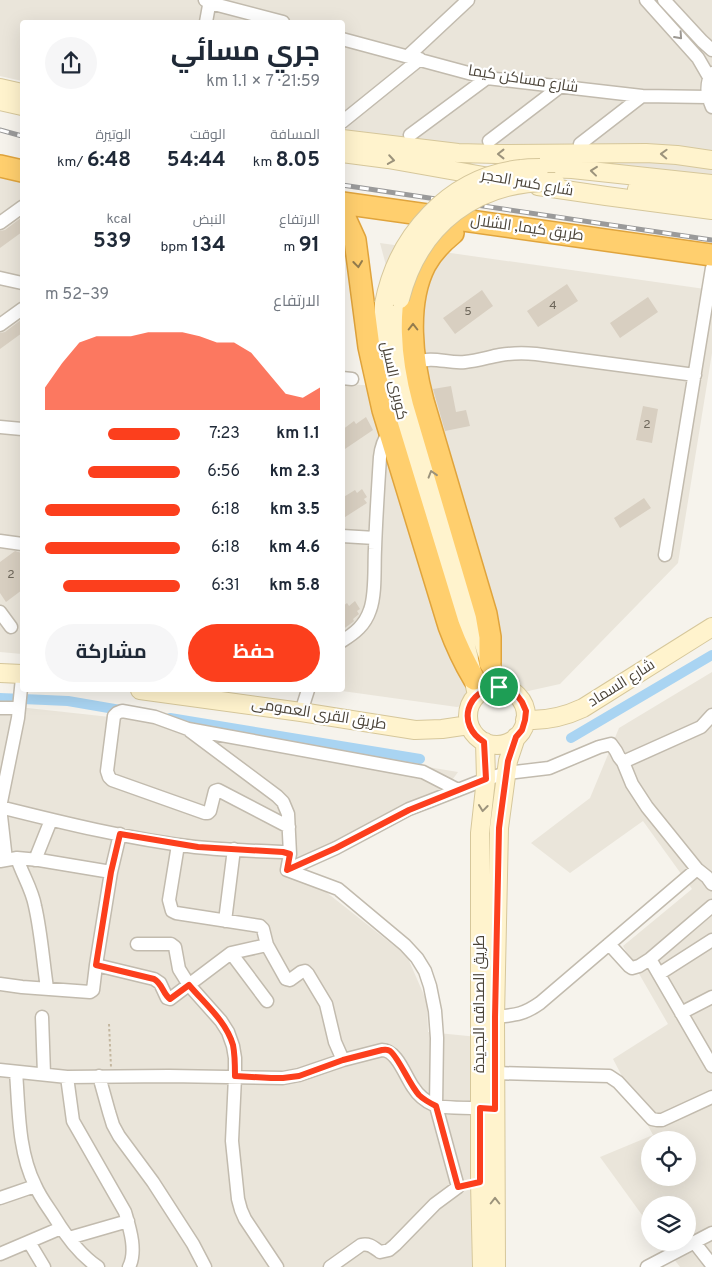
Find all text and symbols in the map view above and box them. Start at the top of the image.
one-way arrow [673,30,682,39]
text: جري مسائي [171,35,320,71]
button: share [45,37,97,89]
street label: شارع مساكن كيما [467,62,579,98]
text: 21:59 · 7 × 1.1 km [206,72,320,92]
text: الوتيرة [95,127,131,144]
text: الوقت [190,127,226,144]
text: المسافة [270,127,320,144]
text: 6:48 [87,147,131,174]
text: 54:44 [167,147,226,174]
text: 8.05 [276,147,320,174]
one-way arrow [497,149,504,159]
one-way arrow [659,149,667,160]
text: /km [57,154,87,171]
text: km [253,154,276,171]
one-way arrow [386,154,395,164]
street label: شارع كسر الحجر [478,166,575,201]
one-way arrow [590,166,598,177]
text: kcal [106,211,131,228]
text: النبض [193,212,226,229]
text: الارتفاع [279,212,320,229]
street label: طريق كيما, الشلال [469,212,585,246]
text: 539 [93,228,131,255]
text: 134 [191,232,226,259]
text: 91 [299,232,320,259]
text: bpm [160,239,191,256]
text: m [284,239,299,256]
one-way arrow [352,260,363,268]
text: 39–52 m [45,285,109,305]
text: الارتفاع [273,292,320,312]
house number: 4 [549,298,557,314]
house number: 5 [464,304,472,320]
one-way arrow [408,323,418,330]
street label: كوبرى السيل [375,340,411,422]
house number: 2 [643,417,651,433]
text: 7:23 [209,424,240,444]
text: 1.1 km [276,424,320,444]
text: 6:56 [207,462,240,482]
text: 2.3 km [270,462,320,482]
one-way arrow [427,470,437,478]
text: 6:18 [211,500,240,520]
text: 3.5 km [270,500,320,520]
text: 6:18 [211,538,240,558]
text: 4.6 km [269,538,320,558]
house number: 2 [7,567,15,583]
text: 6:31 [211,576,240,596]
text: 5.8 km [269,576,320,596]
button: مشاركة [45,624,178,682]
button: حفظ [188,624,320,682]
street label: شارع السماد [585,656,659,712]
pin [478,666,520,708]
icon: arrive [485,673,513,701]
street label: طريق القرى العمومى [250,695,388,735]
one-way arrow [478,805,489,813]
street label: طريق الصداقه الجديدة [471,935,490,1073]
map controls [641,1131,696,1251]
button: locate [641,1131,696,1186]
button: layers [641,1196,696,1251]
one-way arrow [490,1197,500,1204]

